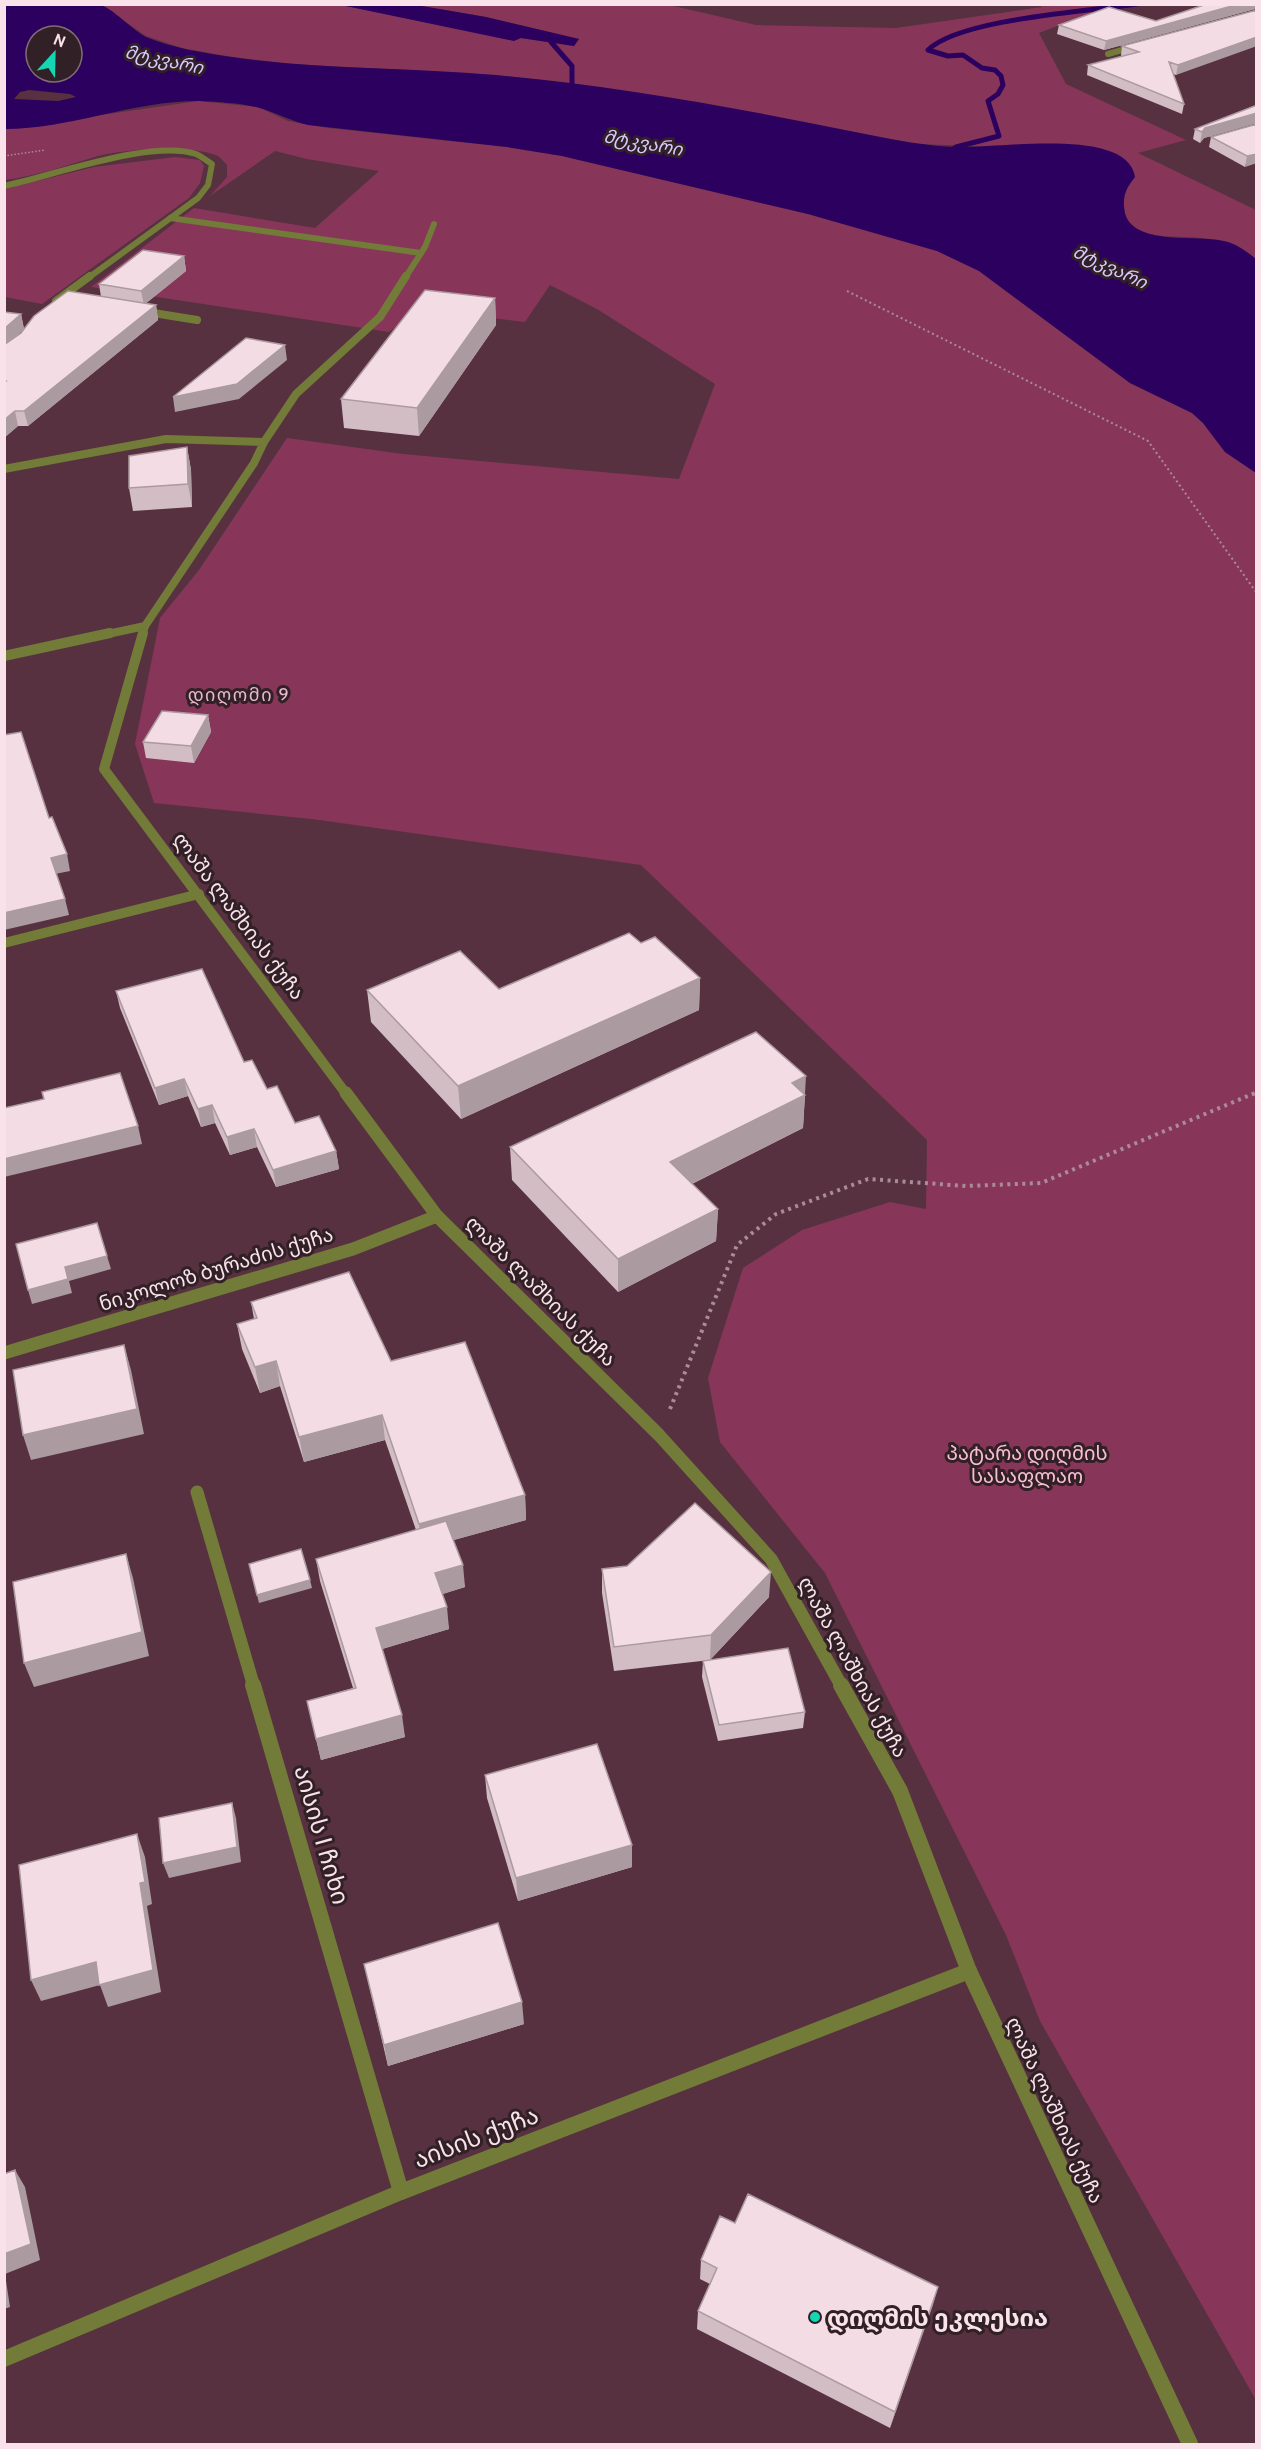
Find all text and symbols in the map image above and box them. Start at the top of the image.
north arrow [24,24,84,84]
text: N [51,30,68,51]
water label: მტკვარი [123,41,206,79]
water label: მტკვარი [602,125,685,161]
water label: მტკვარი [1069,240,1151,294]
district label: დიღომი 9 [188,684,290,706]
street label: ლაშა ლაშხიას ქუჩა [168,828,310,1005]
street label: ლაშა ლაშხიას ქუჩა [460,1211,621,1372]
street label: ნიკოლოზ ბურაძის ქუჩა [96,1222,336,1317]
park label: პატარა დიღმის სასაფლაო [946,1441,1108,1489]
street label: ლაშა ლაშხიას ქუჩა [792,1572,913,1762]
street label: აისის I ჩიხი [288,1762,356,1908]
street label: ლაშა ლაშხიას ქუჩა [1000,2013,1109,2208]
street label: აისის ქუჩა [410,2100,542,2174]
place label: დიღმის ეკლესია [827,2303,1048,2333]
marker: დიღმის ეკლესია [808,2310,822,2324]

